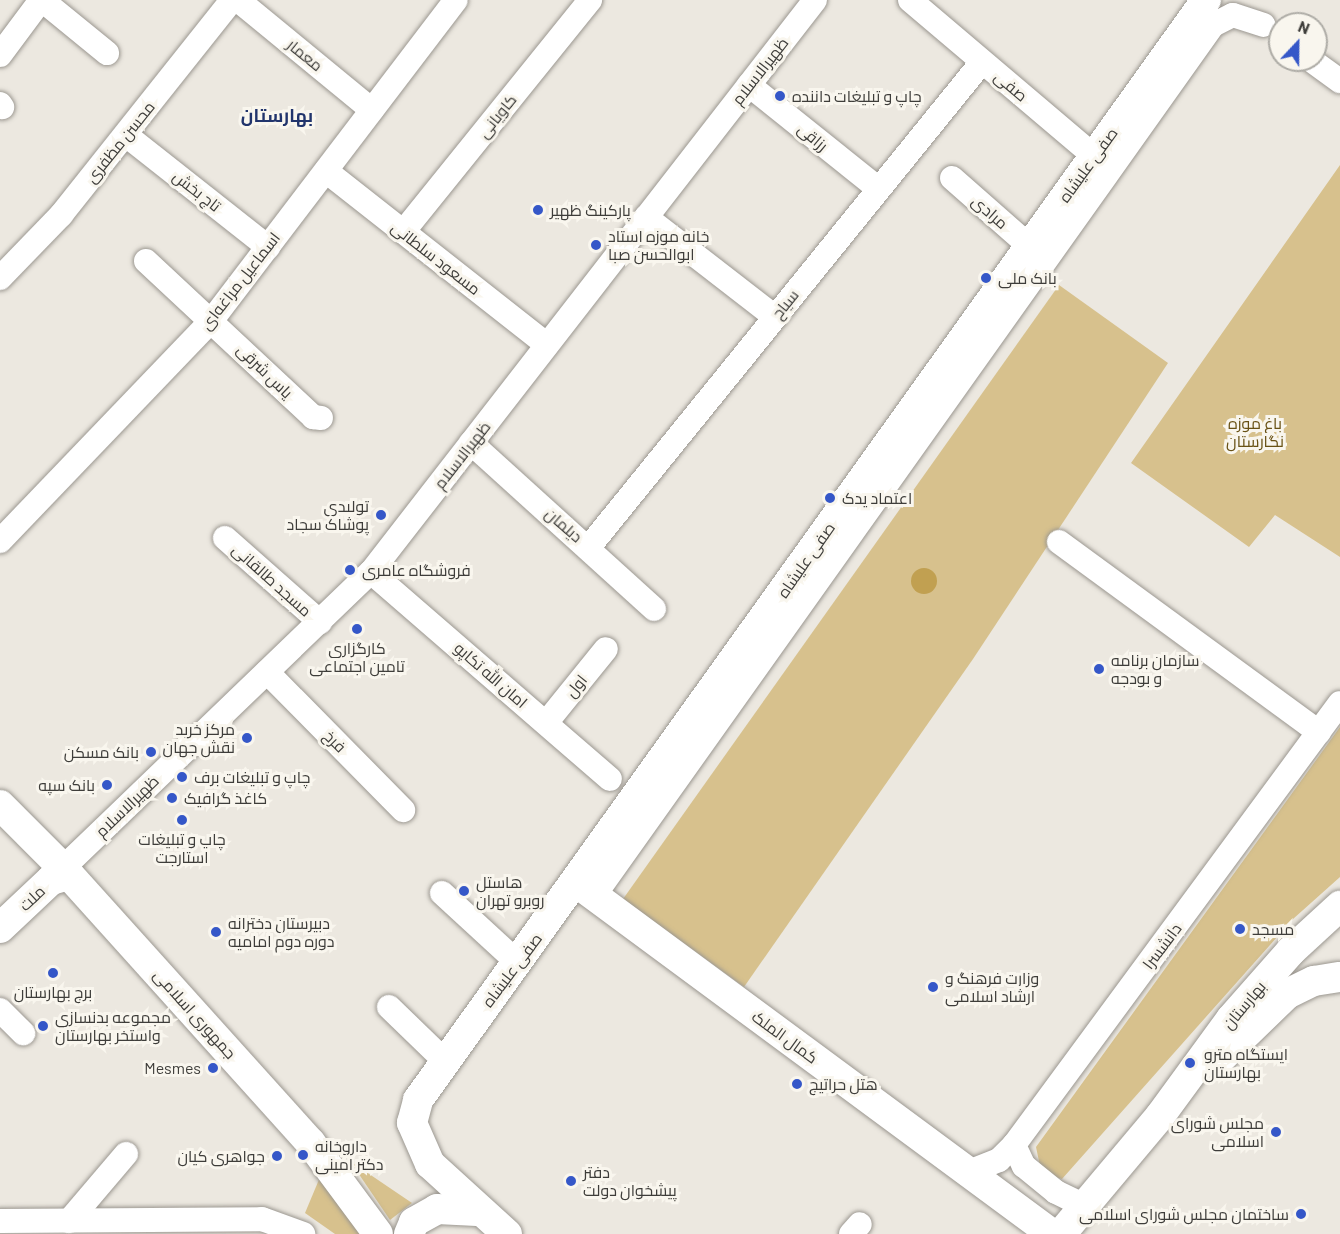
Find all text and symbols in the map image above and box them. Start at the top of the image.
north arrow [1268,12,1328,72]
text: N [1296,16,1313,37]
street label: ظهیرالاسلام [728,33,792,109]
street label: معمار [283,35,327,75]
street label: صفی [990,67,1032,105]
place label: چاپ و تبلیغات داننده [792,86,922,106]
marker: چاپ و تبلیغات داننده [773,89,787,103]
street label: کاویانی [474,90,520,142]
street label: محسن مظفری [81,97,159,187]
district label: بهارستان [241,104,313,126]
street label: رزاقی [794,119,832,155]
street label: صفی علیشاه [1054,124,1122,206]
street label: تاج بخش [169,166,225,216]
street label: مرادی [968,191,1012,233]
place label: پارکینگ ظهیر [550,200,631,220]
marker: پارکینگ ظهیر [531,203,545,217]
street label: مسعود سلطانی [388,217,484,299]
place label: خانه موزه استاد ابوالحسن صبا [608,226,709,264]
street label: اسماعیل مراغه‌ای [196,228,284,334]
marker: خانه موزه استاد ابوالحسن صبا [589,238,603,252]
place label: بانک ملی [998,268,1057,288]
marker: بانک ملی [979,271,993,285]
street label: سیاح [767,286,803,322]
street label: یاس شرقی [233,340,297,402]
park label: باغ موزه نگارستان [1226,413,1284,451]
street label: ظهیرالاسلام [430,417,494,493]
place label: اعتماد یدک [842,488,912,508]
marker: اعتماد یدک [823,491,837,505]
place label: تولیدی پوشاک سجاد [286,496,369,534]
street label: دیلمان [541,504,587,546]
marker: تولیدی پوشاک سجاد [374,508,388,522]
street label: صفی علیشاه [773,519,839,601]
street label: مسجد طالقانی [228,539,316,621]
place label: فروشگاه عامری [362,560,471,580]
marker: فروشگاه عامری [343,563,357,577]
marker: کارگزاری تامین اجتماعی [350,622,364,636]
place label: کارگزاری تامین اجتماعی [309,638,405,676]
street label: امان الله تکاپو [451,638,531,712]
place label: سازمان برنامه و بودجه [1111,650,1200,688]
marker: سازمان برنامه و بودجه [1092,662,1106,676]
street label: اول [561,671,591,701]
place label: مرکز خرید نقش جهان [163,719,235,757]
street label: فرخ [320,726,350,756]
marker: مرکز خرید نقش جهان [240,731,254,745]
place label: بانک مسکن [64,742,139,762]
marker: بانک مسکن [144,745,158,759]
place label: چاپ و تبلیغات برف [194,767,310,787]
marker: چاپ و تبلیغات برف [175,770,189,784]
street label: ظهیرالاسلام [91,771,163,841]
place label: بانک سپه [38,775,95,795]
marker: بانک سپه [100,778,114,792]
place label: کاغذ گرافیک [184,788,267,808]
marker: کاغذ گرافیک [165,791,179,805]
marker: چاپ و تبلیغات استارجت [175,813,189,827]
place label: چاپ و تبلیغات استارجت [138,829,226,867]
place label: هاستل روبرو تهران [476,872,545,910]
street label: ملت [15,881,49,915]
marker: هاستل روبرو تهران [457,884,471,898]
place label: دبیرستان دخترانه دوره دوم امامیه [228,913,334,951]
street label: دانشسرا [1138,919,1186,973]
place label: مسجد [1252,919,1294,939]
marker: مسجد [1233,922,1247,936]
marker: دبیرستان دخترانه دوره دوم امامیه [209,925,223,939]
street label: صفی علیشاه [478,929,546,1011]
street label: جمهوری اسلامی [150,965,240,1063]
marker: برج بهارستان [46,966,60,980]
place label: وزارت فرهنگ و ارشاد اسلامی [945,968,1039,1006]
street label: بهارستان [1218,977,1270,1033]
marker: وزارت فرهنگ و ارشاد اسلامی [926,980,940,994]
place label: برج بهارستان [14,982,92,1002]
place label: مجموعه بدنسازی واستخر بهارستان [55,1007,171,1045]
street label: کمال الملک [748,1007,822,1067]
marker: مجموعه بدنسازی واستخر بهارستان [36,1019,50,1033]
place label: ایستگاه مترو بهارستان [1204,1044,1288,1082]
marker: ایستگاه مترو بهارستان [1181,1054,1199,1072]
place label: Mesmes [144,1058,201,1078]
marker: Mesmes [206,1061,220,1075]
place label: هتل حراتیج [809,1074,878,1094]
marker: هتل حراتیج [790,1077,804,1091]
place label: مجلس شورای اسلامی [1171,1113,1264,1151]
marker: مجلس شورای اسلامی [1269,1125,1283,1139]
place label: داروخانه دکتر امینی [315,1136,384,1174]
place label: جواهری کیان [177,1146,265,1166]
marker: داروخانه دکتر امینی [296,1148,310,1162]
marker: جواهری کیان [270,1149,284,1163]
place label: دفتر پیشخوان دولت [583,1162,677,1200]
marker: دفتر پیشخوان دولت [564,1174,578,1188]
place label: ساختمان مجلس شورای اسلامی [1079,1204,1289,1224]
marker: ساختمان مجلس شورای اسلامی [1294,1207,1308,1221]

